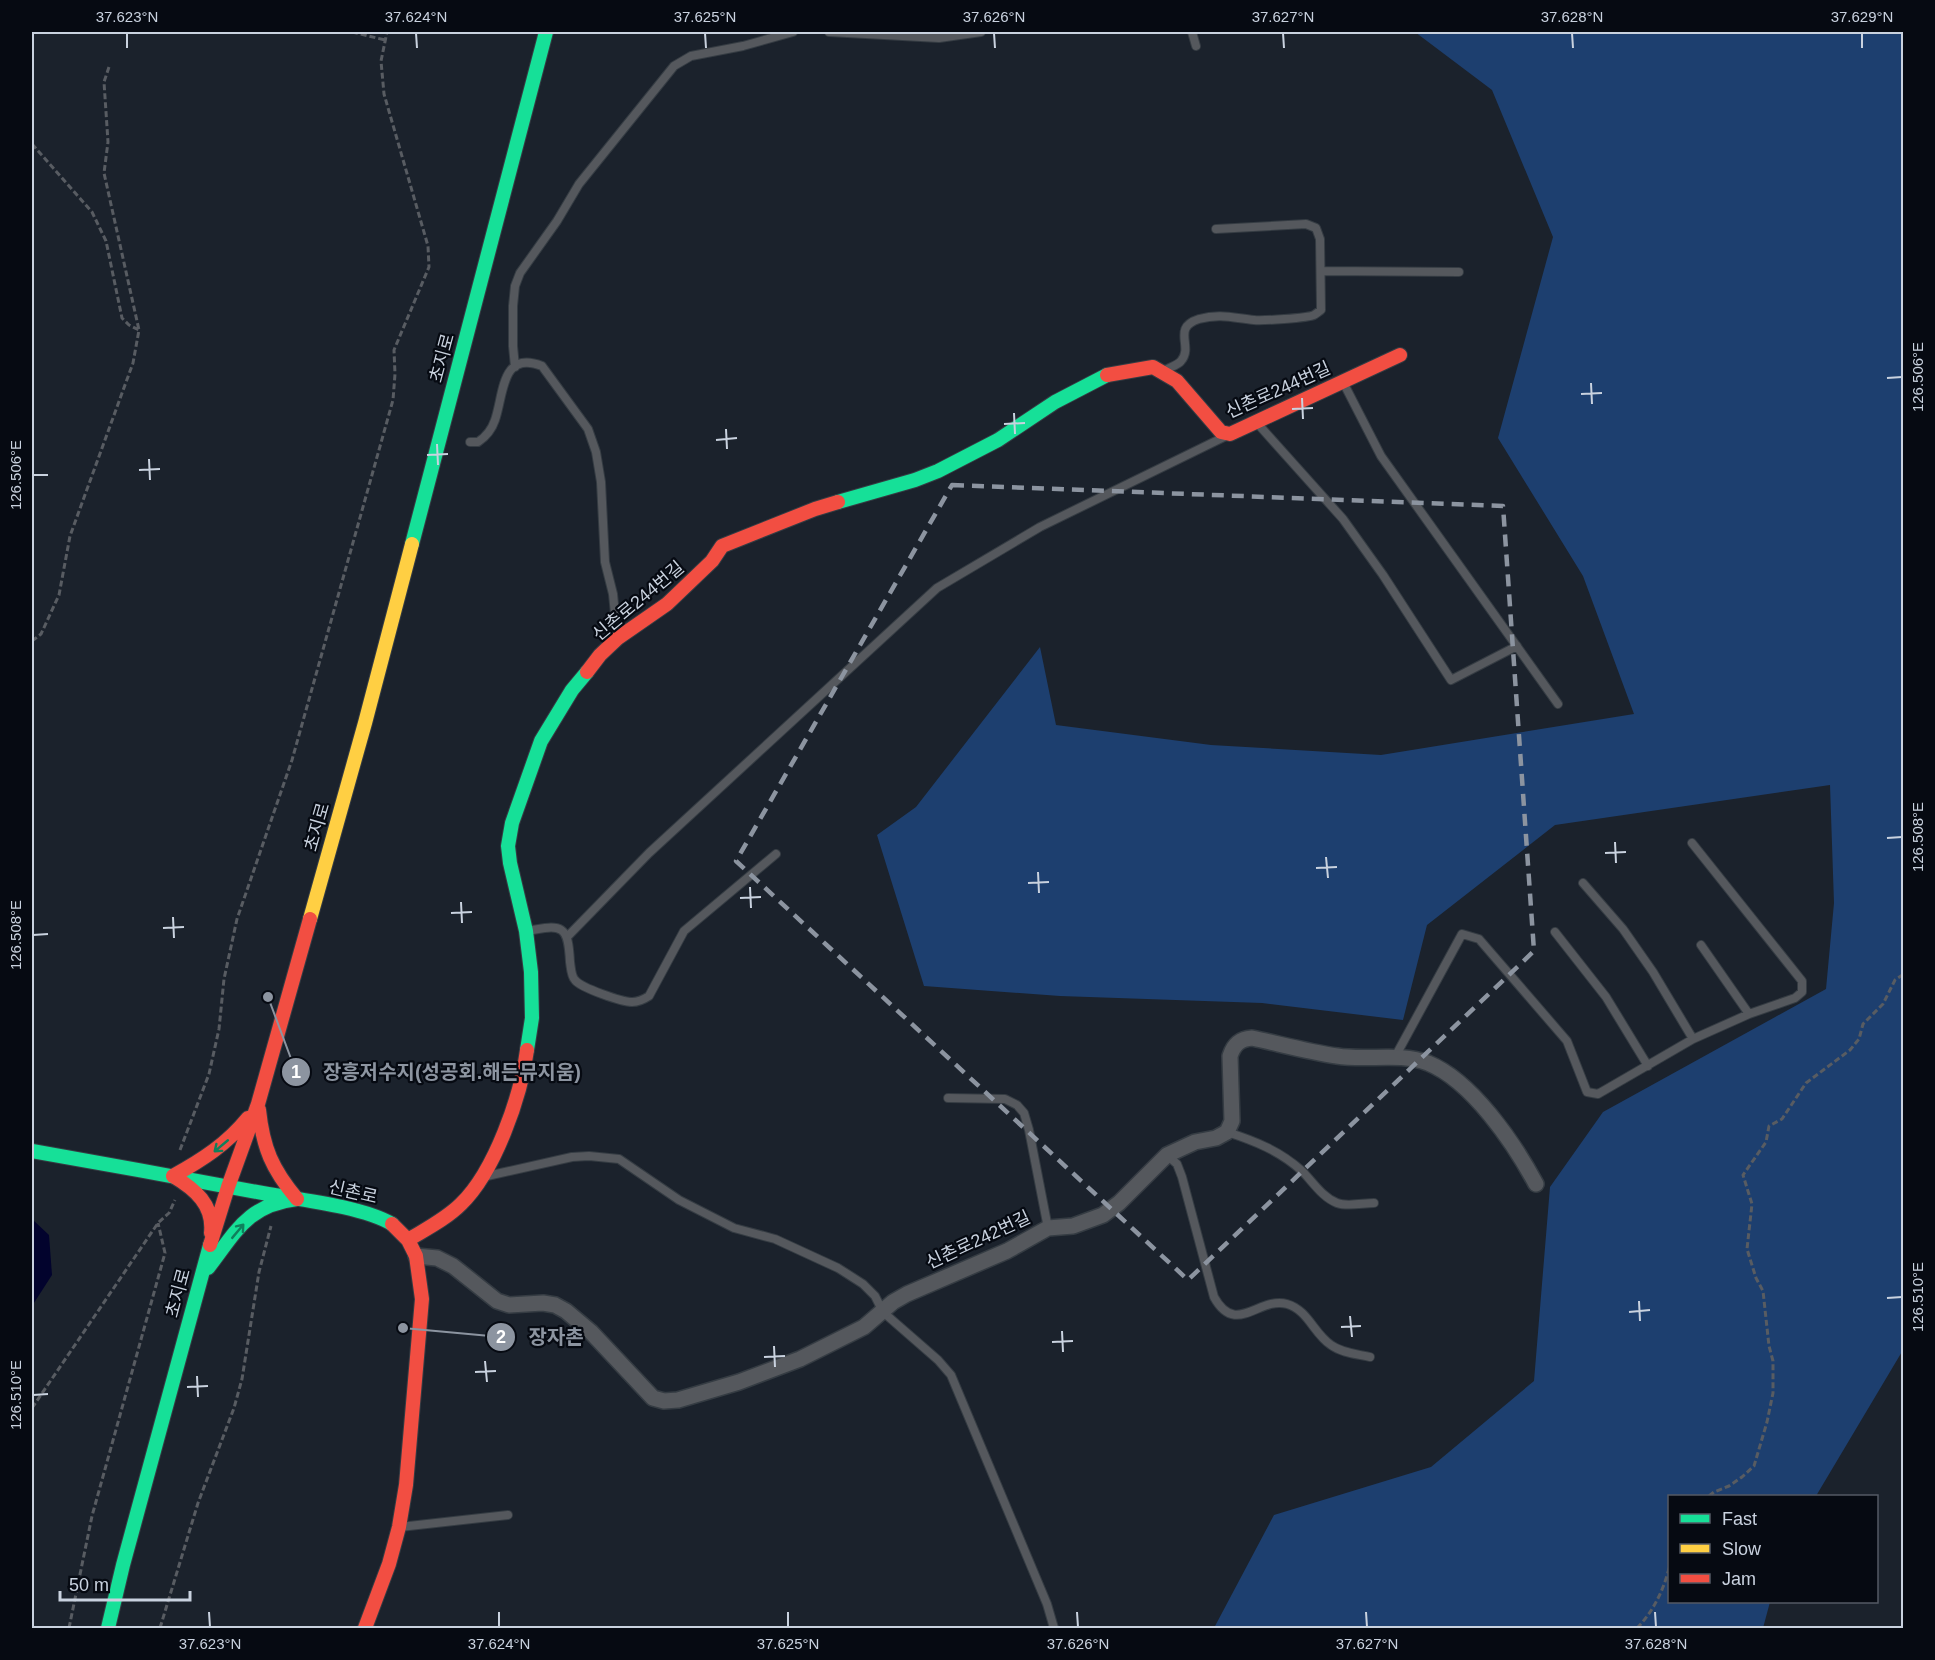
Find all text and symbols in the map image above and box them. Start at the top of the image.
text: 37.623°N [96,8,158,25]
text: 37.624°N [385,8,447,25]
text: 37.625°N [674,8,736,25]
text: 37.626°N [963,8,1025,25]
text: 37.627°N [1252,8,1314,25]
text: 37.628°N [1541,8,1603,25]
text: 37.629°N [1831,8,1893,25]
street label: 초지로 [426,331,458,385]
text: 126.506°E [1909,342,1926,412]
street label: 신촌로244번길 [1222,358,1334,422]
text: 126.506°E [7,440,24,510]
street label: 신촌로244번길 [588,557,688,645]
street label: 초지로 [301,800,333,854]
text: 126.508°E [1909,802,1926,872]
text: 126.508°E [7,900,24,970]
callout: 장흥저수지(성공회.해든뮤지움) [281,1053,593,1091]
text: 장흥저수지(성공회.해든뮤지움) [323,1061,581,1083]
text: 1 [291,1062,301,1082]
one-way arrow [213,1140,229,1153]
street label: 신촌로 [327,1177,379,1207]
street label: 신촌로242번길 [923,1207,1033,1273]
one-way arrow [231,1223,244,1239]
text: 126.510°E [1909,1262,1926,1332]
street label: 초지로 [162,1266,194,1320]
callout: 장자촌 [486,1318,595,1356]
text: 장자촌 [528,1326,584,1348]
text: 2 [496,1327,506,1347]
text: 126.510°E [7,1360,24,1430]
legend [1668,1495,1878,1603]
text: Fast [1722,1509,1757,1529]
text: Slow [1722,1539,1762,1559]
scale bar [60,1564,190,1602]
text: Jam [1722,1569,1756,1589]
text: 50 m [69,1575,109,1595]
text: 37.623°N [179,1635,241,1652]
text: 37.624°N [468,1635,530,1652]
text: 37.625°N [757,1635,819,1652]
text: 37.626°N [1047,1635,1109,1652]
text: 37.627°N [1336,1635,1398,1652]
text: 37.628°N [1625,1635,1687,1652]

